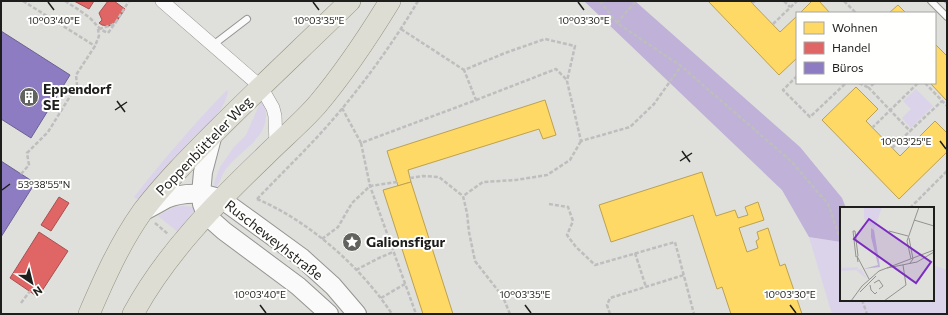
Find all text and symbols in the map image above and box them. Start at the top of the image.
legend [796,12,936,84]
text: 10°03'40"E [28,14,80,26]
text: 10°03'35"E [294,14,344,26]
text: 10°03'30"E [558,14,610,26]
text: Wohnen [832,20,878,34]
text: Handel [832,40,870,54]
text: Büros [832,60,864,74]
place label: Eppendorf SE [43,80,112,113]
building icon: Eppendorf SE [18,86,40,108]
street label: Poppenbütteler Weg [152,92,256,199]
text: 10°03'25"E [881,135,931,147]
text: 53°38'55"N [18,178,70,190]
street label: Ruscheweyhstraße [222,196,327,283]
inset map [840,207,934,301]
place icon: Galionsfigur [341,231,363,253]
place label: Galionsfigur [366,233,446,250]
north arrow [12,263,52,303]
text: N [31,284,45,299]
text: 10°03'40"E [234,288,286,300]
text: 10°03'35"E [500,288,550,300]
text: 10°03'30"E [764,288,816,300]

